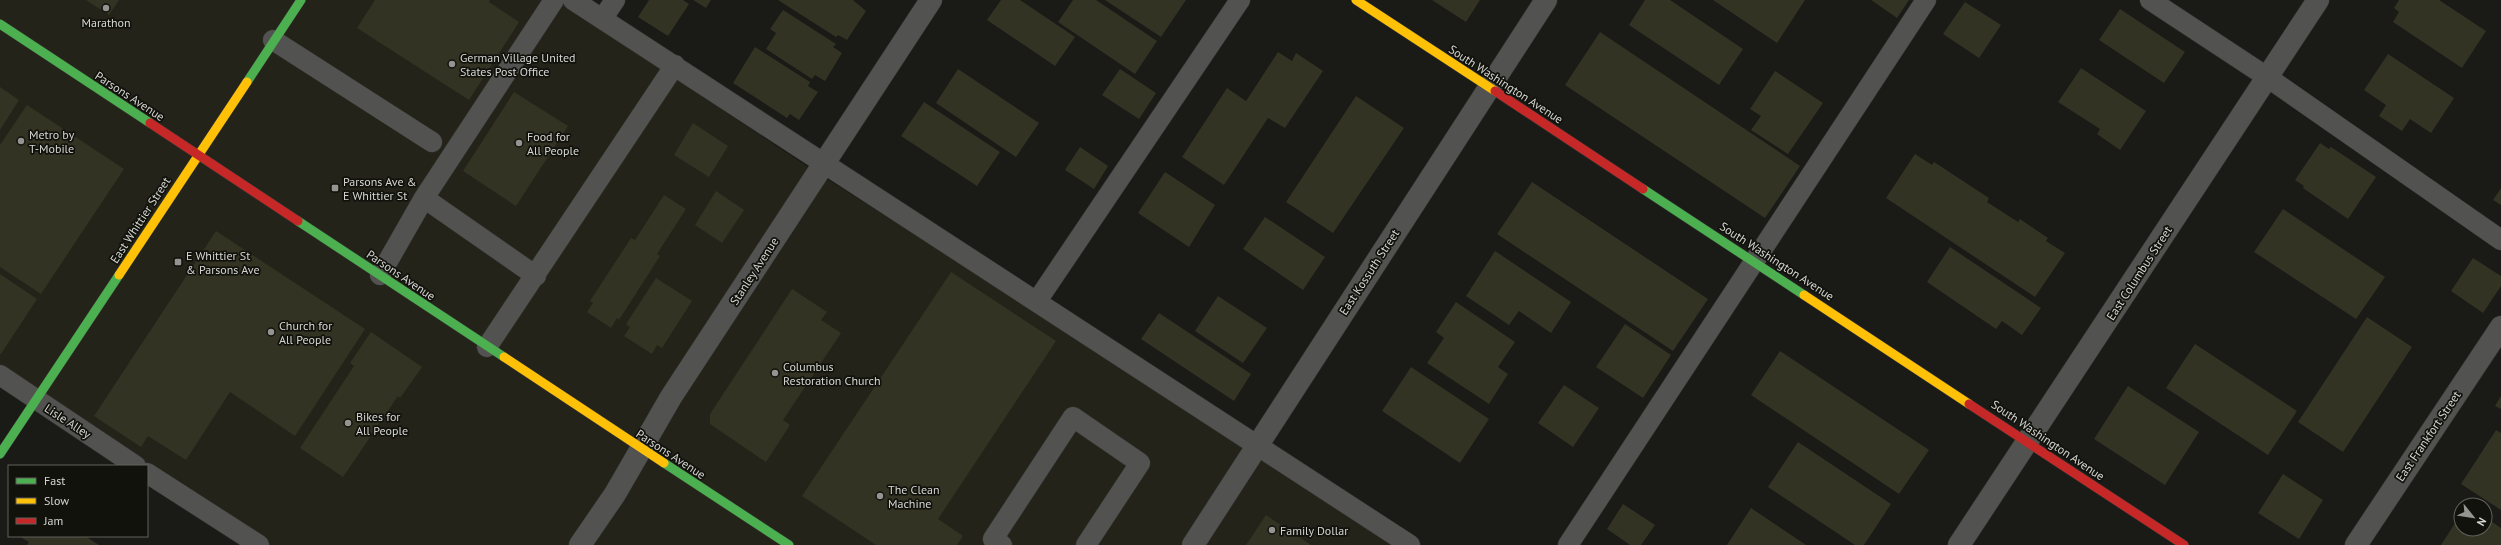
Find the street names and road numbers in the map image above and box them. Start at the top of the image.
street label: South Washington Avenue [1446,41,1566,127]
street label: Parsons Avenue [92,68,168,124]
street label: East Whittier Street [107,174,173,266]
street label: South Washington Avenue [1717,218,1837,304]
street label: East Columbus Street [2103,223,2175,323]
street label: East Kossuth Street [1336,226,1402,318]
street label: Stanley Avenue [727,234,781,308]
street label: Parsons Avenue [364,246,438,304]
street label: East Frankfort Street [2392,388,2464,484]
street label: South Washington Avenue [1989,396,2107,484]
street label: Lisle Alley [42,400,94,442]
street label: Parsons Avenue [633,426,709,482]

